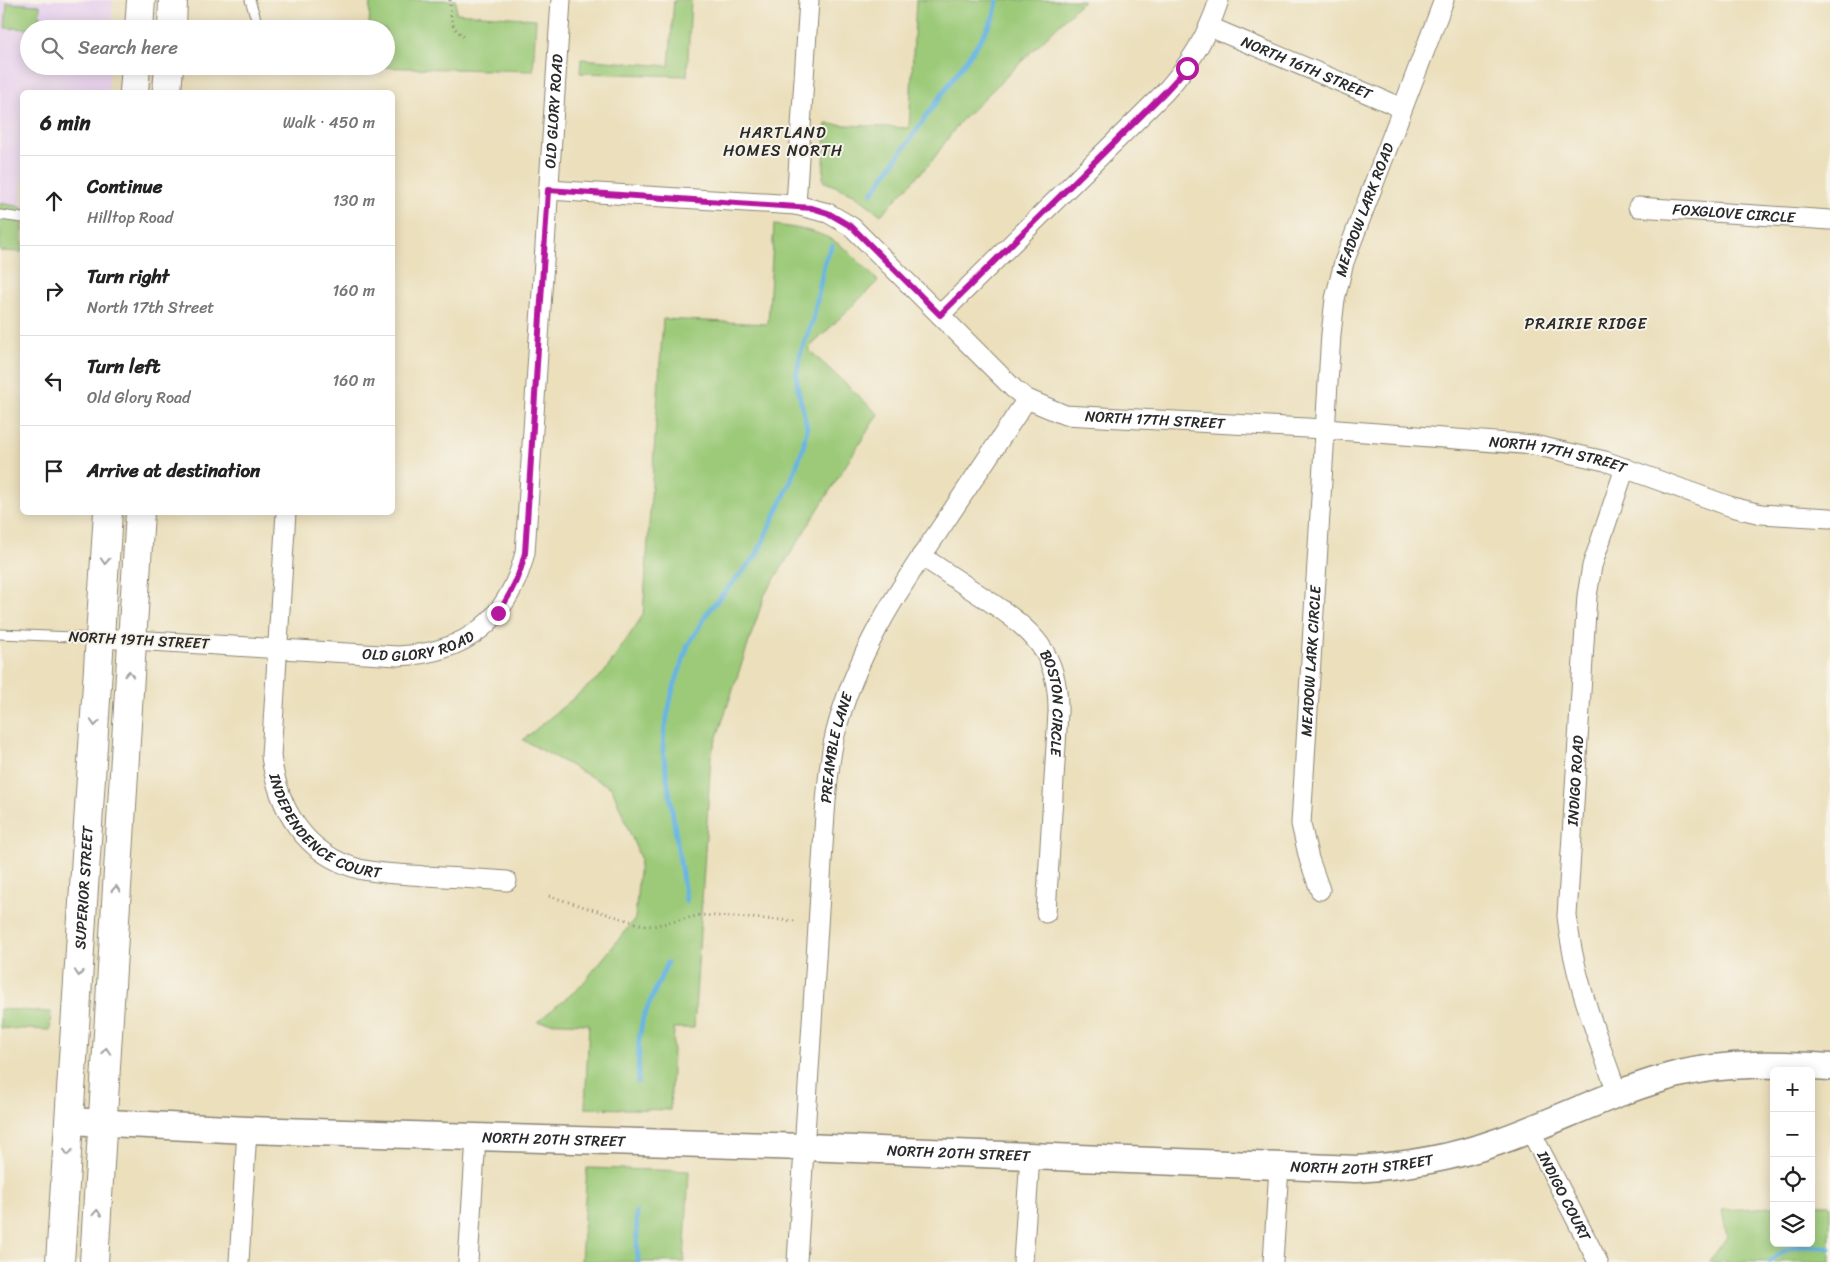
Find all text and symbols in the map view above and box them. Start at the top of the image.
search box [20,20,395,75]
street label: NORTH 16TH STREET [1237,29,1378,108]
text: Search here [78,31,178,64]
icon: search [38,34,66,62]
street label: OLD GLORY ROAD [537,53,570,169]
route start [1176,57,1199,80]
text: 6 min [40,104,91,142]
text: Walk · 450 m [283,108,375,137]
district label: HARTLAND HOMES NORTH [723,118,843,165]
street label: MEADOW LARK ROAD [1328,139,1401,279]
text: Continue [87,170,163,203]
text: 130 m [333,186,375,215]
icon: ahead [40,187,68,215]
street label: FOXGLOVE CIRCLE [1672,196,1798,231]
text: Hilltop Road [87,203,173,232]
text: Turn right [87,260,169,293]
text: 160 m [332,276,375,305]
icon: right [40,277,68,305]
text: North 17th Street [87,293,214,322]
district label: PRAIRIE RIDGE [1525,309,1648,338]
text: Turn left [87,350,160,383]
text: 160 m [332,366,375,395]
icon: left [40,367,68,395]
text: Old Glory Road [87,383,191,412]
street label: NORTH 17TH STREET [1084,403,1227,437]
street label: NORTH 17TH STREET [1488,429,1632,481]
text: Arrive at destination [87,454,260,487]
icon: arrive [40,457,68,485]
one-way arrow [99,557,110,565]
street label: MEADOW LARK CIRCLE [1293,583,1329,737]
route end [487,602,510,625]
street label: NORTH 19TH STREET [68,623,212,657]
street label: OLD GLORY ROAD [361,623,480,669]
street label: BOSTON CIRCLE [1032,645,1071,758]
one-way arrow [124,670,135,678]
street label: PREAMBLE LANE [813,687,861,804]
one-way arrow [89,720,100,728]
street label: INDIGO ROAD [1560,735,1591,828]
street label: INDEPENDENCE COURT [261,770,385,886]
street label: SUPERIOR STREET [67,824,101,950]
one-way arrow [111,885,122,893]
one-way arrow [74,969,85,977]
one-way arrow [101,1047,112,1055]
map controls [1770,1067,1815,1247]
button: + [1770,1067,1815,1112]
button: − [1770,1112,1815,1157]
street label: NORTH 20TH STREET [482,1124,627,1155]
street label: NORTH 20TH STREET [886,1137,1032,1169]
street label: INDIGO COURT [1529,1145,1599,1247]
street label: NORTH 20TH STREET [1290,1146,1437,1182]
one-way arrow [62,1149,73,1157]
button: locate [1770,1157,1815,1202]
button: layers [1770,1202,1815,1247]
one-way arrow [92,1209,103,1217]

